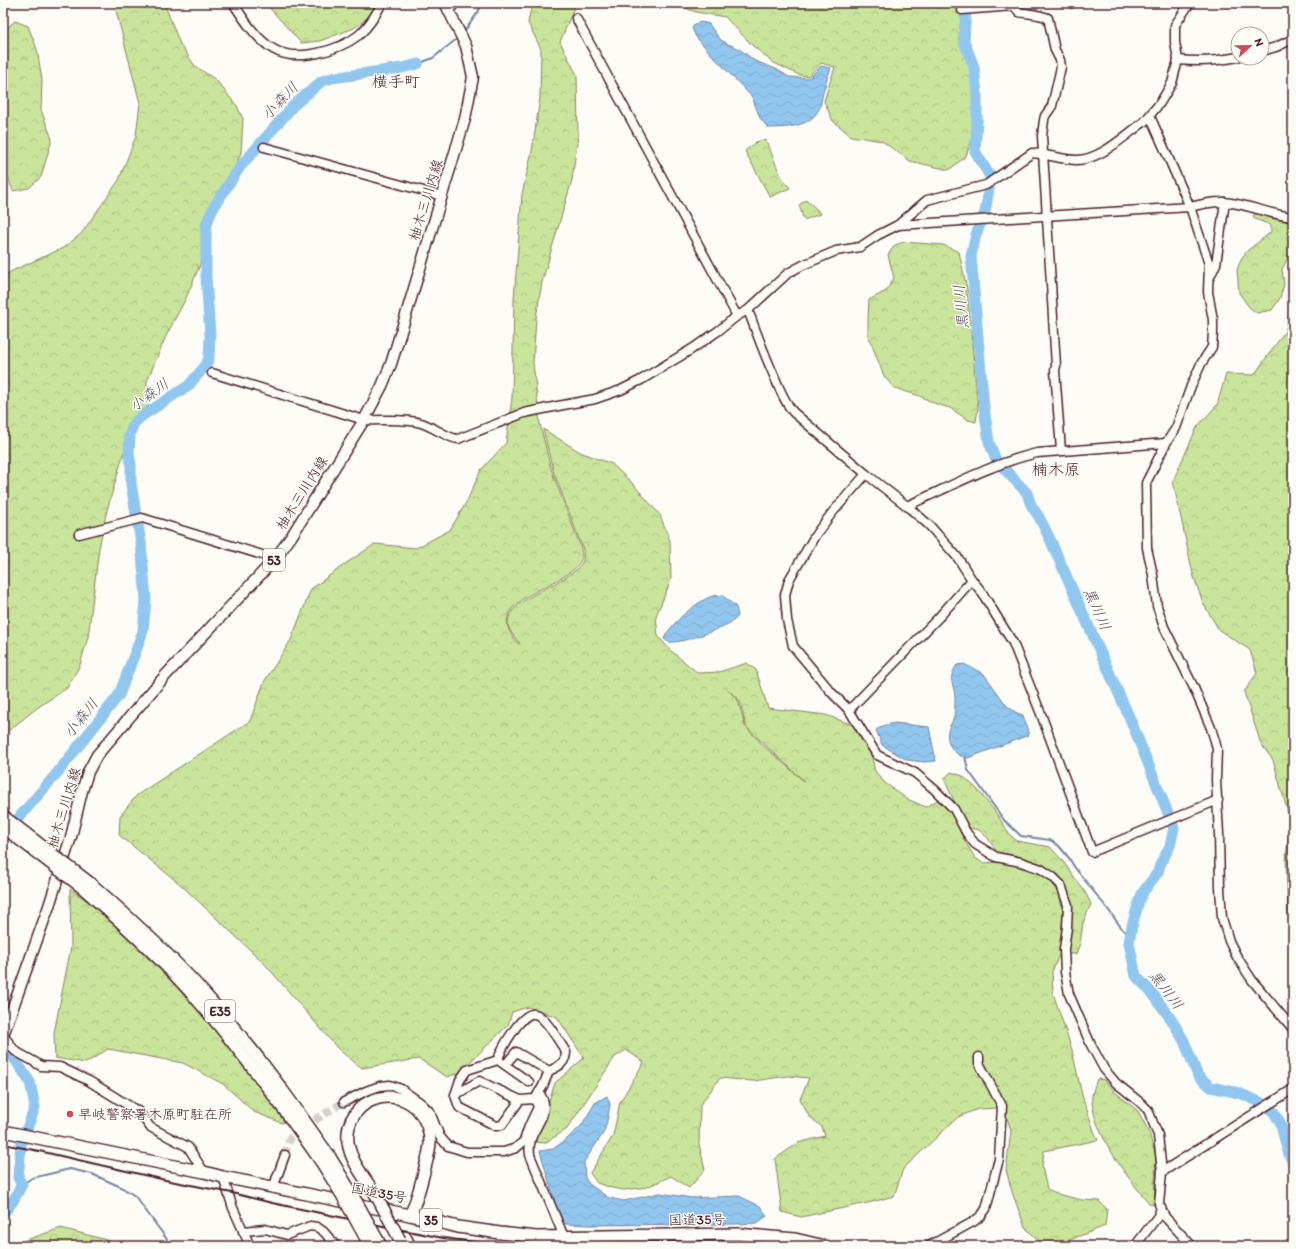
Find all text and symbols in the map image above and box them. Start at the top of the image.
north arrow [1230,26,1270,66]
text: N [1251,37,1266,48]
district label: 横手町 [372,72,420,91]
water label: 小森川 [258,79,302,123]
street label: 柚木三川内線 [406,157,446,243]
water label: 黒川川 [950,284,972,330]
water label: 小森川 [126,374,172,416]
street label: 柚木三川内線 [273,453,331,533]
district label: 楠木原 [1032,460,1080,479]
road number: 53 [263,549,285,571]
water label: 黒川川 [1080,585,1114,633]
water label: 小森川 [60,695,102,741]
street label: 柚木三川内線 [44,765,84,851]
water label: 黒川川 [1145,967,1187,1013]
road number: E35 [205,1000,235,1022]
place label: 早岐警察署木原町駐在所 [78,1106,232,1123]
marker: 早岐警察署木原町駐在所 [65,1109,75,1119]
street label: 国道35号 [349,1179,409,1207]
road number: 35 [420,1209,442,1231]
street label: 国道35号 [668,1211,726,1229]

